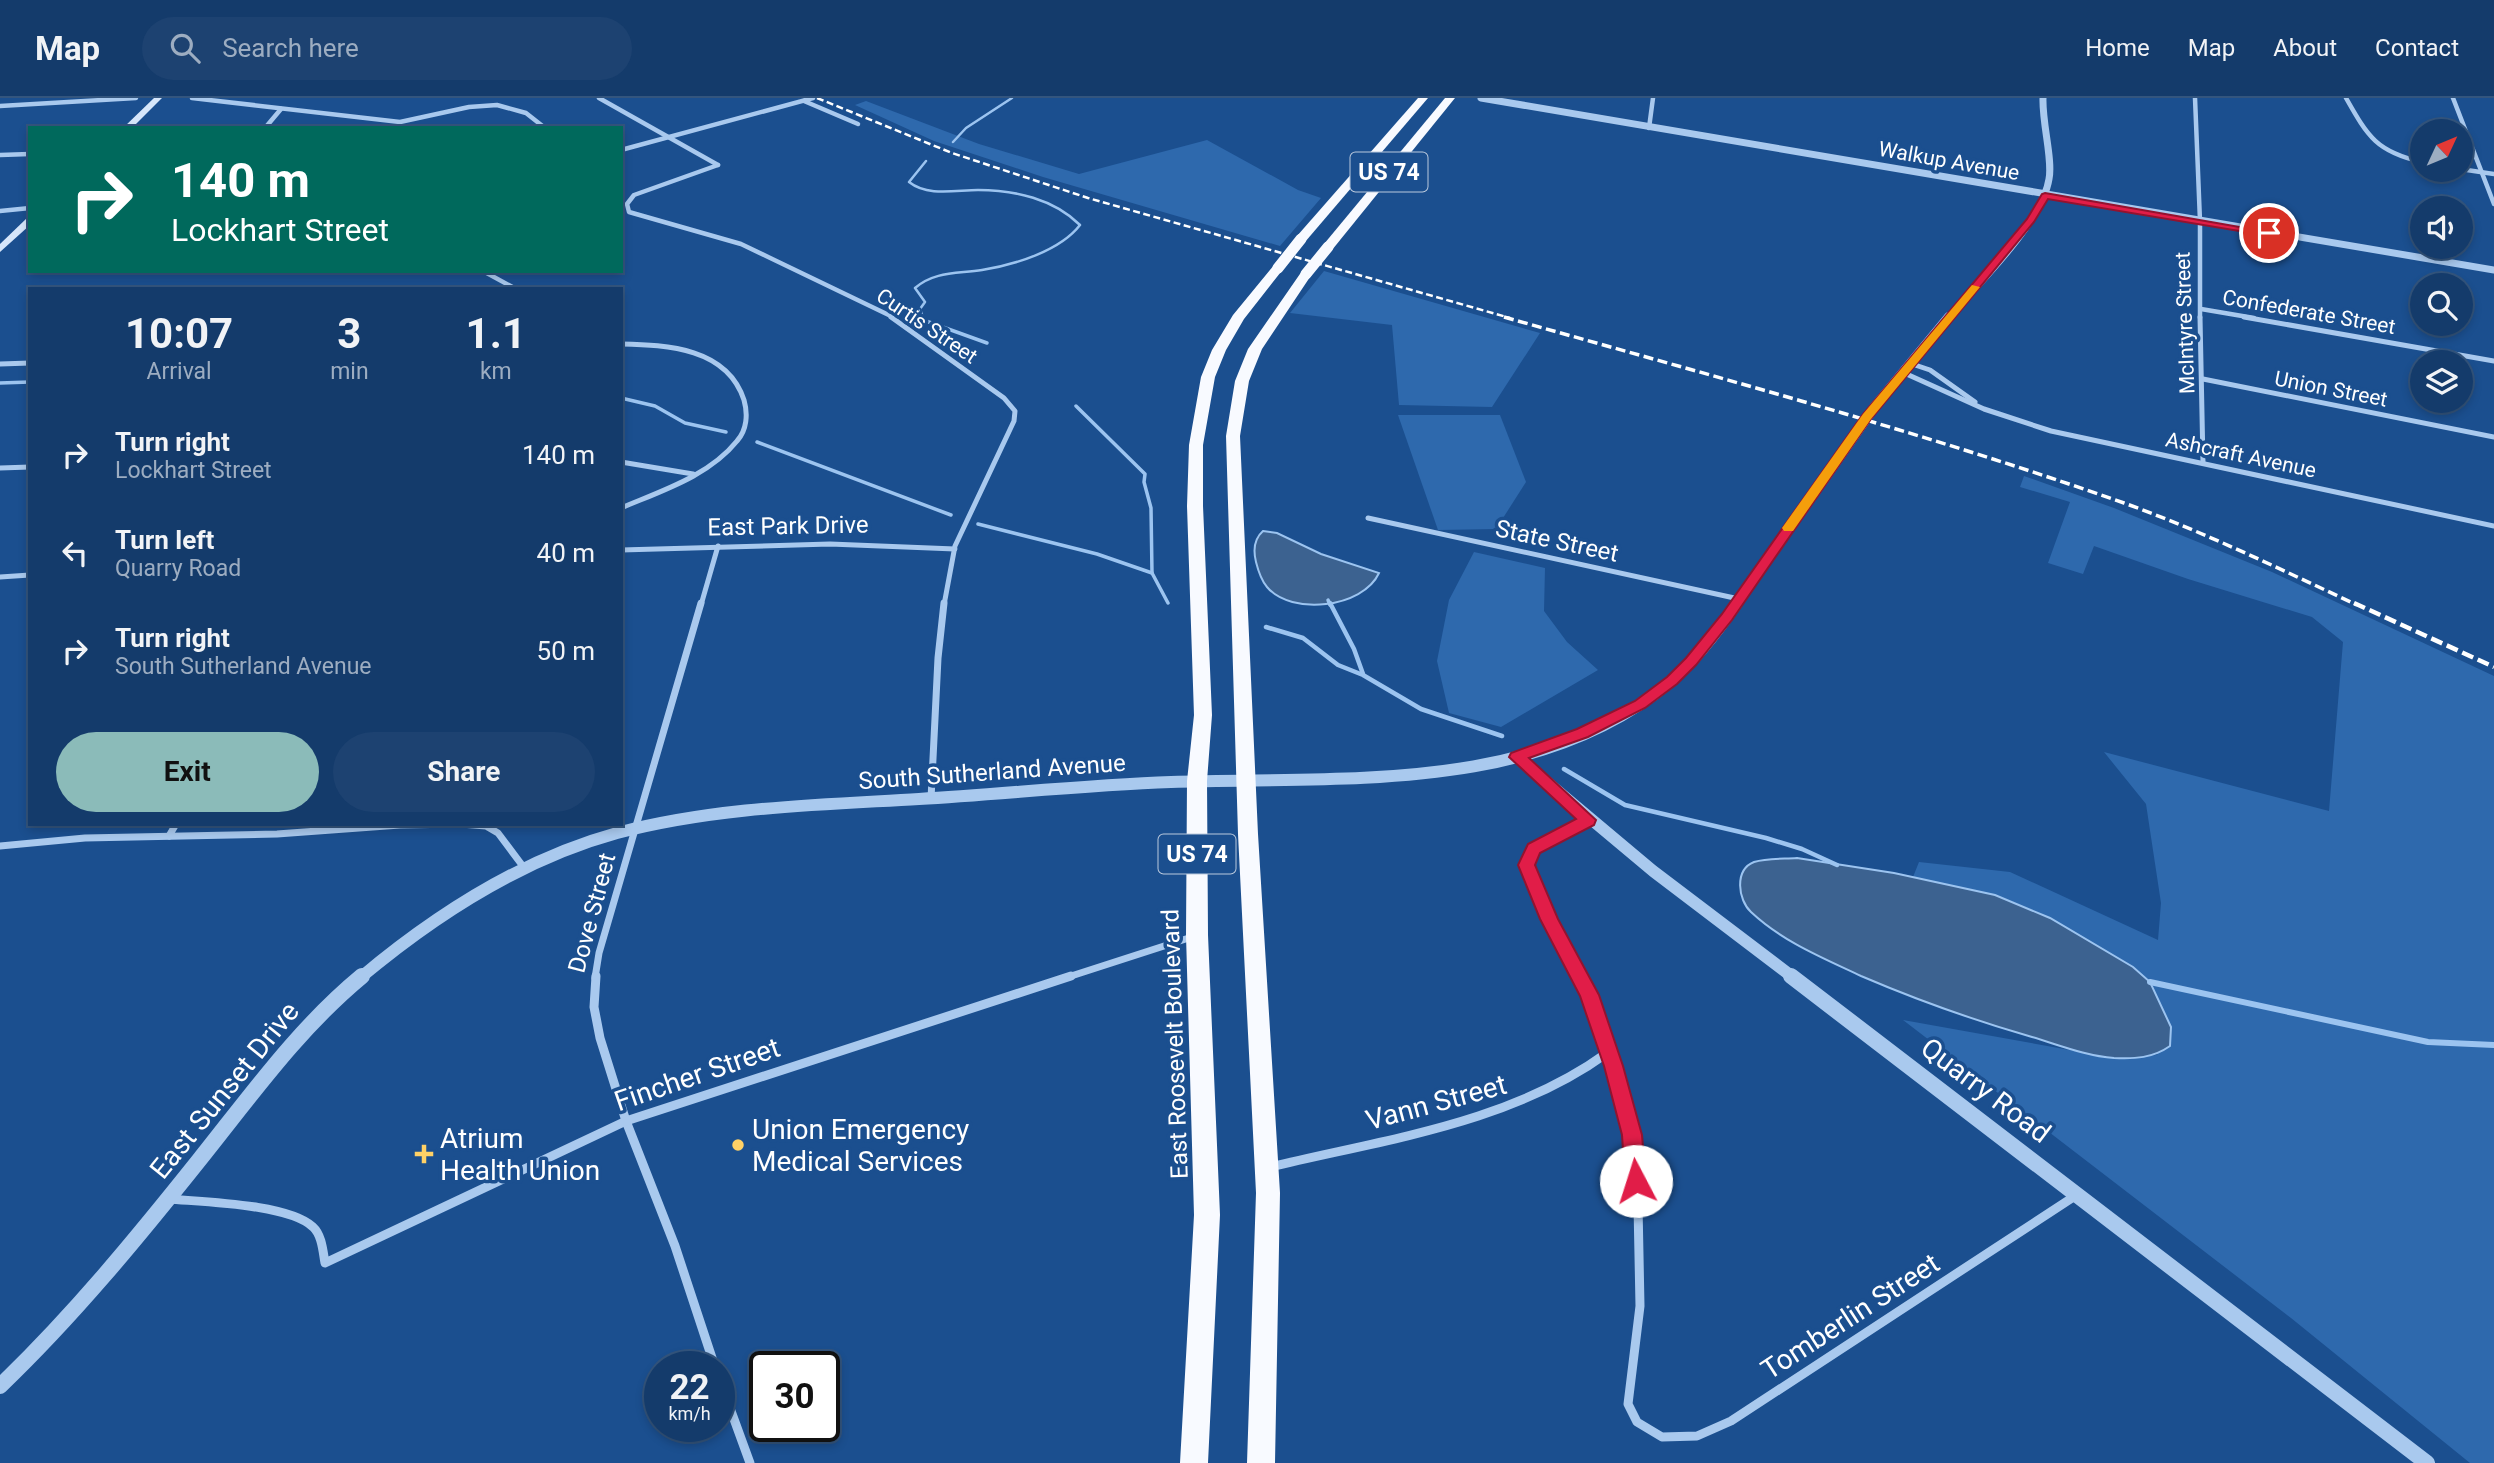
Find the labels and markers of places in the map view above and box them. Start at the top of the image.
pin [2239,203,2299,263]
place label: Union Emergency Medical Services [752,1113,969,1178]
place label: Atrium Health Union [440,1122,600,1187]
marker: Union Emergency Medical Services [730,1137,746,1153]
marker: Atrium Health Union [414,1144,434,1164]

